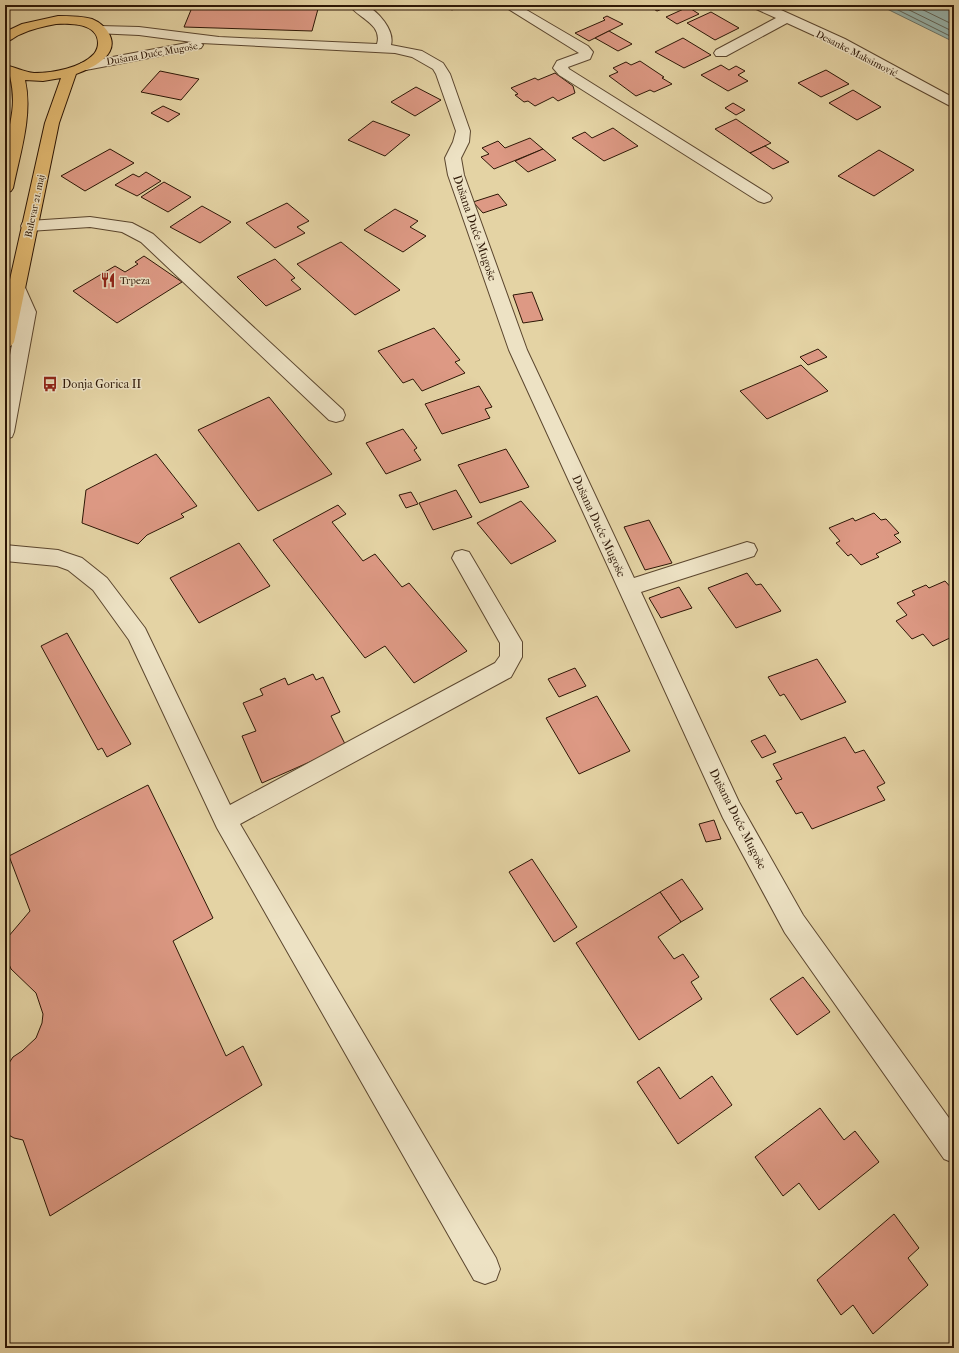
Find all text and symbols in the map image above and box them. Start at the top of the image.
street label: Desanke Maksimović [814,28,900,80]
street label: Dušana Duće Mugoše [106,40,199,68]
street label: Dušana Duće Mugoše [450,173,500,283]
street label: Bulevar 21. maj [22,174,47,239]
restaurant icon: Trpeza [99,271,117,289]
place label: Trpeza [120,275,150,287]
bus stop icon: Donja Gorica II [41,375,59,393]
place label: Donja Gorica II [62,377,141,391]
street label: Dušana Duće Mugoše [569,473,629,579]
street label: Dušana Duće Mugoše [707,766,770,872]

